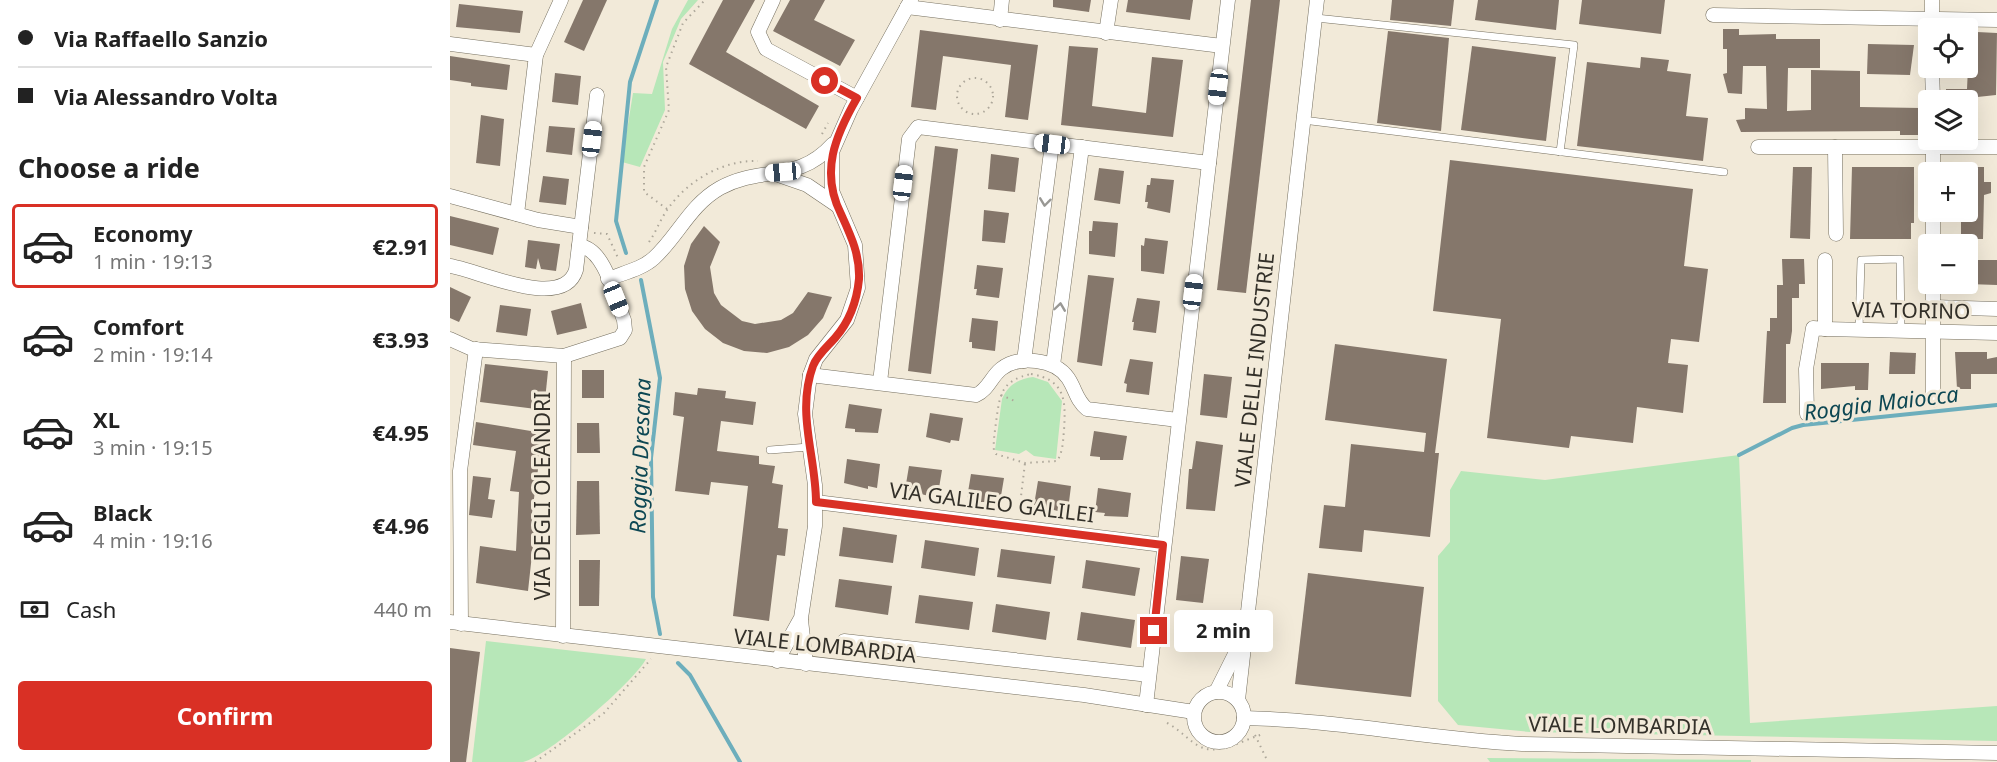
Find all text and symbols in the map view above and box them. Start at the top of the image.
map controls [1918,18,1978,294]
button: locate [1918,18,1978,78]
text: Via Raffaello Sanzio [54,23,268,53]
route start [811,67,838,94]
car [1207,68,1229,106]
text: Via Alessandro Volta [54,81,278,111]
button: layers [1918,90,1978,150]
car [581,120,603,158]
car [1033,133,1071,155]
text: Choose a ride [18,149,200,186]
car [764,161,802,183]
button: + [1918,162,1978,222]
car [892,164,914,202]
one-way arrow [1039,197,1051,206]
text: Economy [93,218,192,248]
icon: car [21,219,75,273]
text: €2.91 [372,231,429,261]
button: − [1918,234,1978,294]
text: 1 min · 19:13 [93,248,213,275]
street label: VIALE DELLE INDUSTRIE [1228,251,1280,489]
car [1182,273,1204,311]
car [601,279,631,319]
street label: VIA TORINO [1851,295,1971,325]
one-way arrow [1054,302,1066,312]
text: Comfort [93,311,184,341]
icon: car [21,312,75,366]
text: €3.93 [372,324,429,354]
text: 2 min · 19:14 [93,341,213,368]
water label: Roggia Dresana [621,377,657,534]
water label: Roggia Maiocca [1802,378,1961,426]
street label: VIA DEGLI OLEANDRI [528,392,556,600]
text: XL [93,404,120,434]
icon: car [21,405,75,459]
text: €4.95 [372,417,429,447]
text: 3 min · 19:15 [93,434,213,461]
street label: VIA GALILEO GALILEI [888,476,1096,528]
text: Black [93,497,152,527]
icon: car [21,498,75,552]
text: €4.96 [372,510,429,540]
text: 4 min · 19:16 [93,527,213,554]
icon: cash [18,593,51,626]
text: Cash [66,594,116,624]
text: 440 m [374,596,432,623]
callout: 2 min [1175,610,1274,652]
route end [1140,617,1167,644]
text: 2 min [1196,617,1251,644]
street label: VIALE LOMBARDIA [732,621,918,669]
button: Confirm [18,681,432,750]
street label: VIALE LOMBARDIA [1528,709,1712,741]

